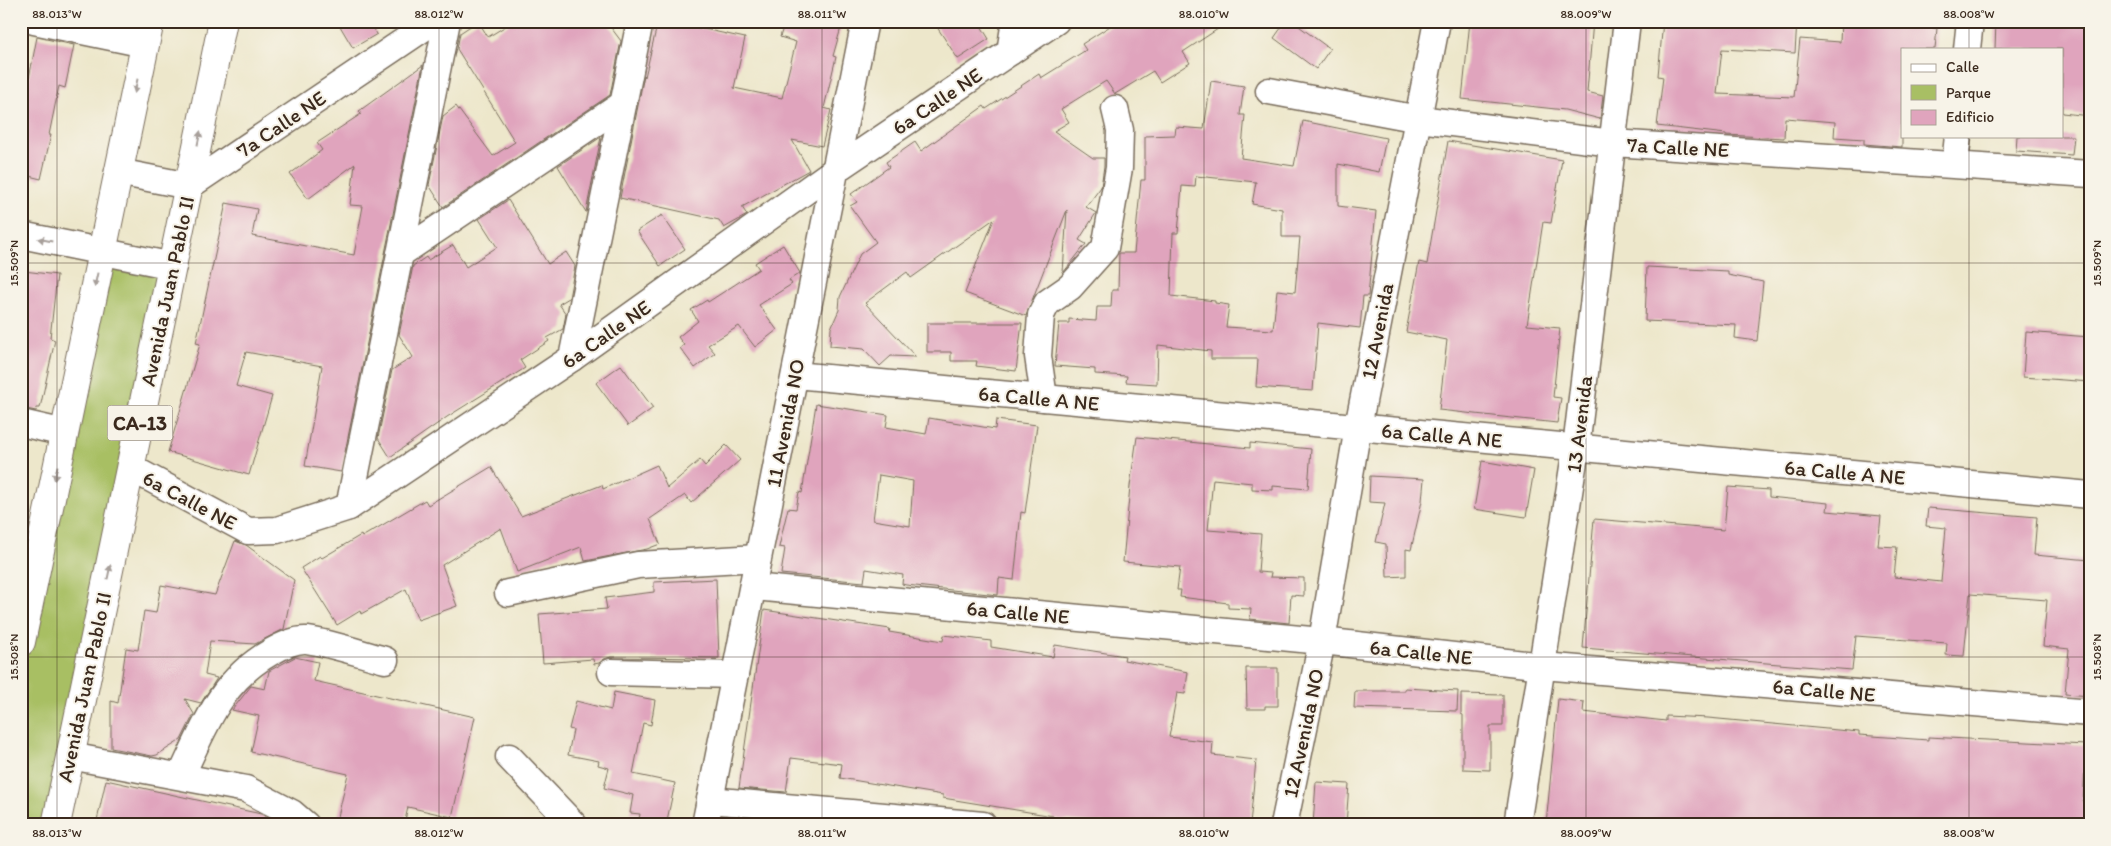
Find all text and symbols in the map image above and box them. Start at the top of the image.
text: 88.013°W [32,7,82,21]
text: 88.012°W [414,7,464,21]
text: 88.011°W [798,7,846,21]
text: 88.010°W [1179,7,1229,21]
text: 88.009°W [1561,7,1611,21]
text: 88.008°W [1943,7,1995,21]
legend [1901,48,2064,138]
text: Calle [1946,58,1979,76]
street label: 6a Calle NE [887,62,987,140]
one-way arrow [132,79,140,95]
text: Parque [1946,84,1991,102]
street label: 7a Calle NE [232,85,330,163]
text: Edificio [1946,108,1994,126]
one-way arrow [195,131,203,146]
street label: 7a Calle NE [1626,132,1730,162]
street label: Avenida Juan Pablo II [135,194,199,388]
one-way arrow [36,235,52,243]
text: 15.509°N [7,240,21,286]
text: 15.509°N [2090,240,2104,286]
one-way arrow [92,272,100,288]
street label: 12 Avenida [1355,281,1399,381]
street label: 6a Calle NE [557,294,655,374]
street label: 11 Avenida NO [760,357,810,489]
street label: 13 Avenida [1561,374,1597,474]
street label: 6a Calle A NE [977,380,1101,416]
road number: CA-13 [108,406,172,440]
street label: 6a Calle A NE [1380,417,1504,453]
street label: 6a Calle A NE [1783,454,1907,490]
one-way arrow [52,465,60,481]
street label: 6a Calle NE [139,465,241,535]
one-way arrow [105,564,113,579]
street label: Avenida Juan Pablo II [52,590,116,784]
street label: 6a Calle NE [966,595,1070,629]
text: 15.508°N [7,634,21,680]
street label: 6a Calle NE [1368,634,1474,670]
text: 15.508°N [2090,634,2104,680]
street label: 12 Avenida NO [1277,666,1329,800]
street label: 6a Calle NE [1772,673,1876,707]
text: 88.013°W [32,826,82,840]
text: 88.012°W [414,826,464,840]
text: 88.011°W [798,826,846,840]
text: 88.010°W [1179,826,1229,840]
text: 88.009°W [1561,826,1611,840]
text: 88.008°W [1943,826,1995,840]

